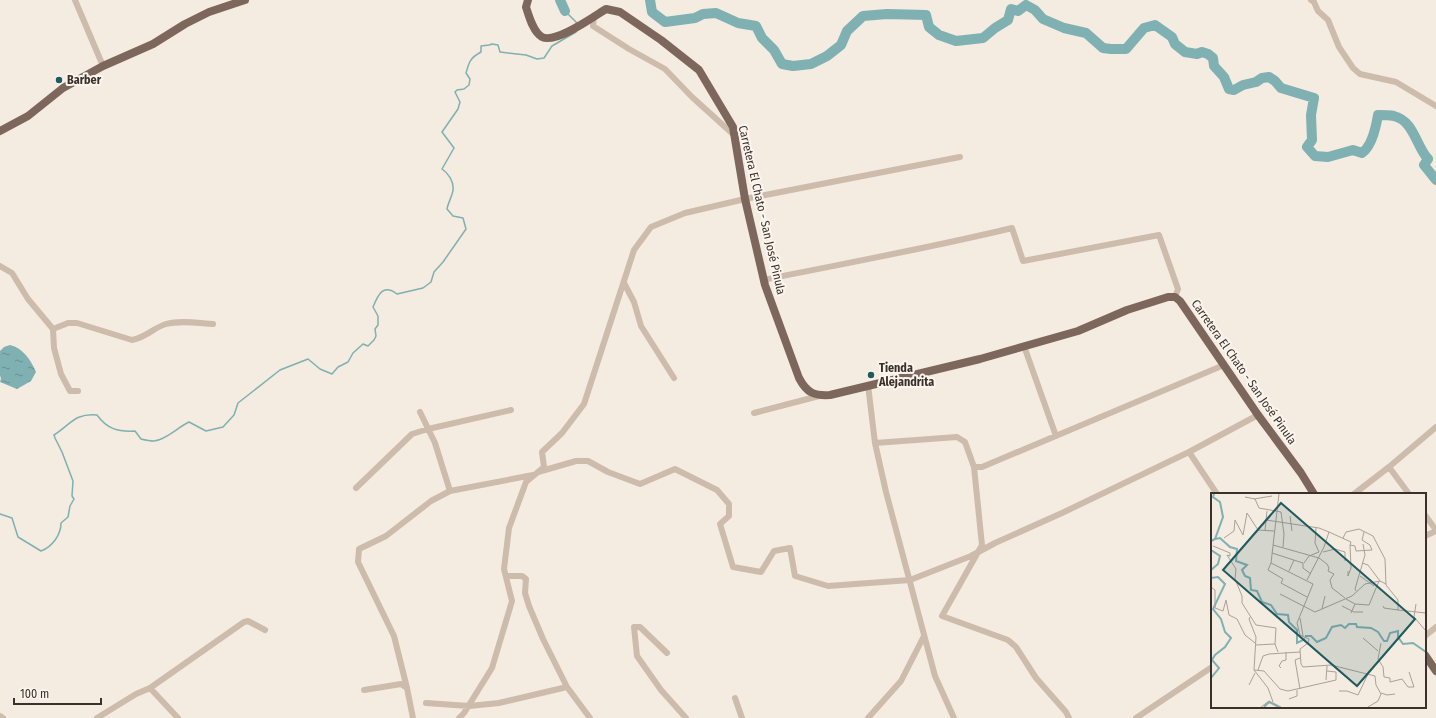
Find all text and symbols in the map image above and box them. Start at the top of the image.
place label: Barber [67,73,102,87]
marker: Barber [54,75,64,85]
street label: Carretera El Chato - San José Pinula [736,124,788,296]
street label: Carretera El Chato - San José Pinula [1189,297,1299,447]
place label: Tienda Alejandrita [878,361,934,389]
marker: Tienda Alejandrita [866,370,876,380]
inset map [1211,493,1426,708]
scale bar [14,680,101,706]
text: 100 m [20,687,49,701]

